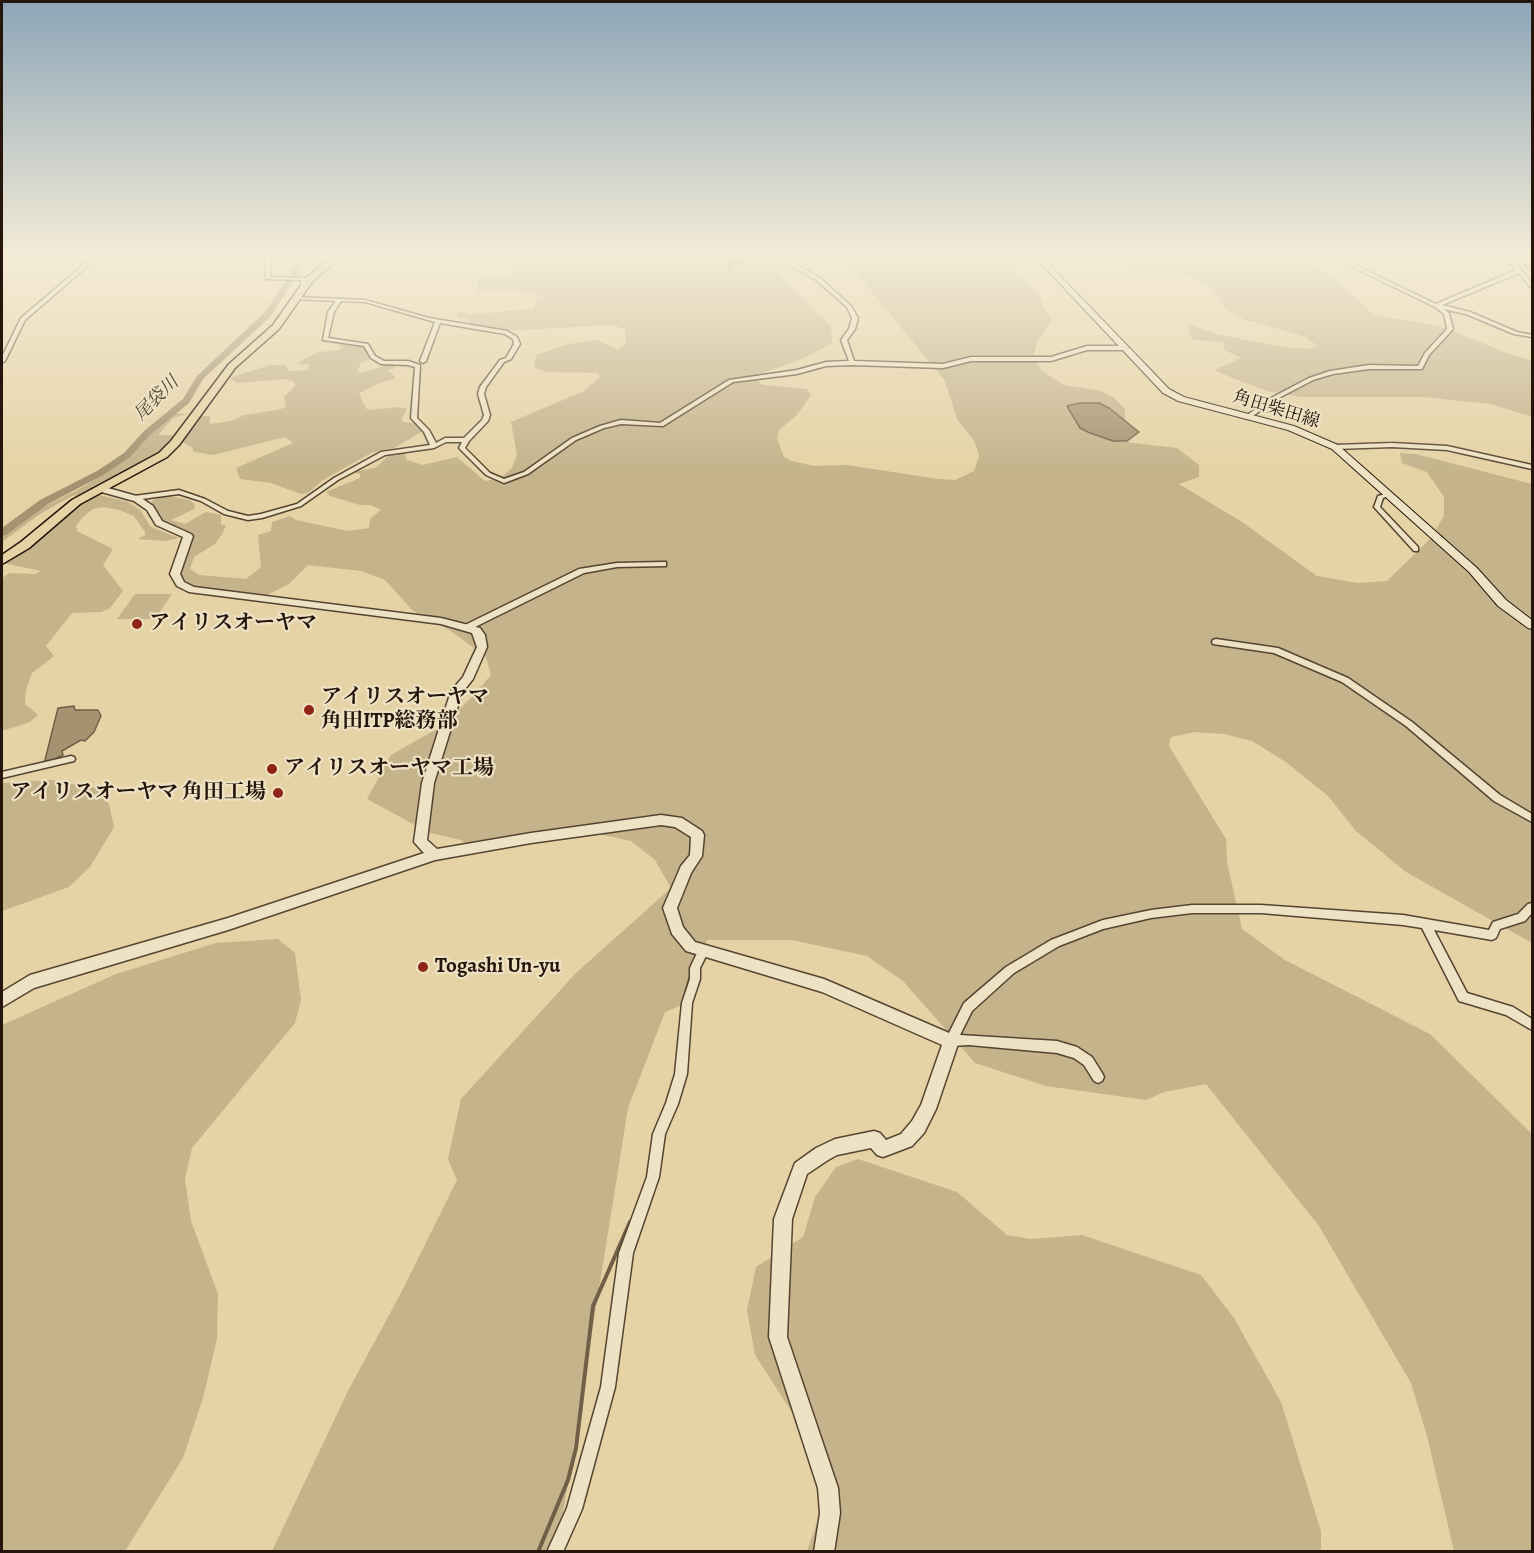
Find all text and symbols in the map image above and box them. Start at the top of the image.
water label: 尾袋川 [130,372,184,426]
street label: 角田柴田線 [1230,387,1322,433]
place label: アイリスオーヤマ [149,611,317,637]
marker: アイリスオーヤマ [130,617,144,631]
place label: アイリスオーヤマ 角田ITP総務部 [321,685,489,735]
marker: アイリスオーヤマ 角田ITP総務部 [302,703,316,717]
place label: アイリスオーヤマ工場 [284,756,494,782]
marker: アイリスオーヤマ工場 [265,762,279,776]
place label: アイリスオーヤマ 角田工場 [10,780,266,806]
marker: アイリスオーヤマ 角田工場 [271,786,285,800]
place label: Togashi Un-yu [435,954,561,980]
marker: Togashi Un-yu [416,960,430,974]

